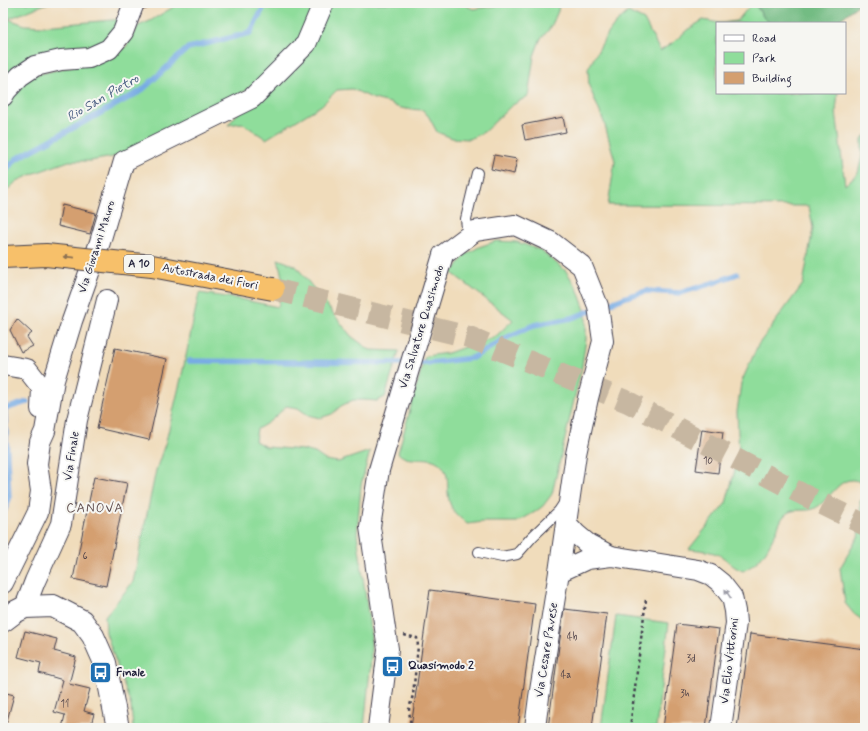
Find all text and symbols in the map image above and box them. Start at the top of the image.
legend [716,22,846,94]
text: Road [752,31,776,47]
text: Park [752,51,776,67]
water label: Rio San Pietro [64,70,143,125]
text: Building [752,71,792,88]
street label: Via Giovanni Mauro [74,198,120,295]
one-way arrow [63,254,75,261]
road number: A 10 [124,255,154,273]
street label: Autostrada dei Fiori [161,260,259,294]
street label: Via Salvatore Quasimodo [396,263,448,391]
street label: Via Finale [60,430,84,482]
house number: 10 [703,455,713,468]
district label: CANOVA [66,500,124,517]
house number: 6 [82,550,88,563]
one-way arrow [725,588,732,600]
street label: Via Cesare Pavese [532,601,562,699]
street label: Via Elio Vittorini [717,617,743,705]
house number: 4b [567,631,577,644]
bus stop icon: Quasimodo 2 [380,653,406,679]
house number: 3d [686,653,696,666]
place label: Quasimodo 2 [408,658,474,674]
bus stop icon: Finale [88,660,114,686]
place label: Finale [116,665,146,681]
house number: 4a [561,669,571,682]
house number: 3h [680,688,690,701]
house number: 11 [61,698,69,711]

